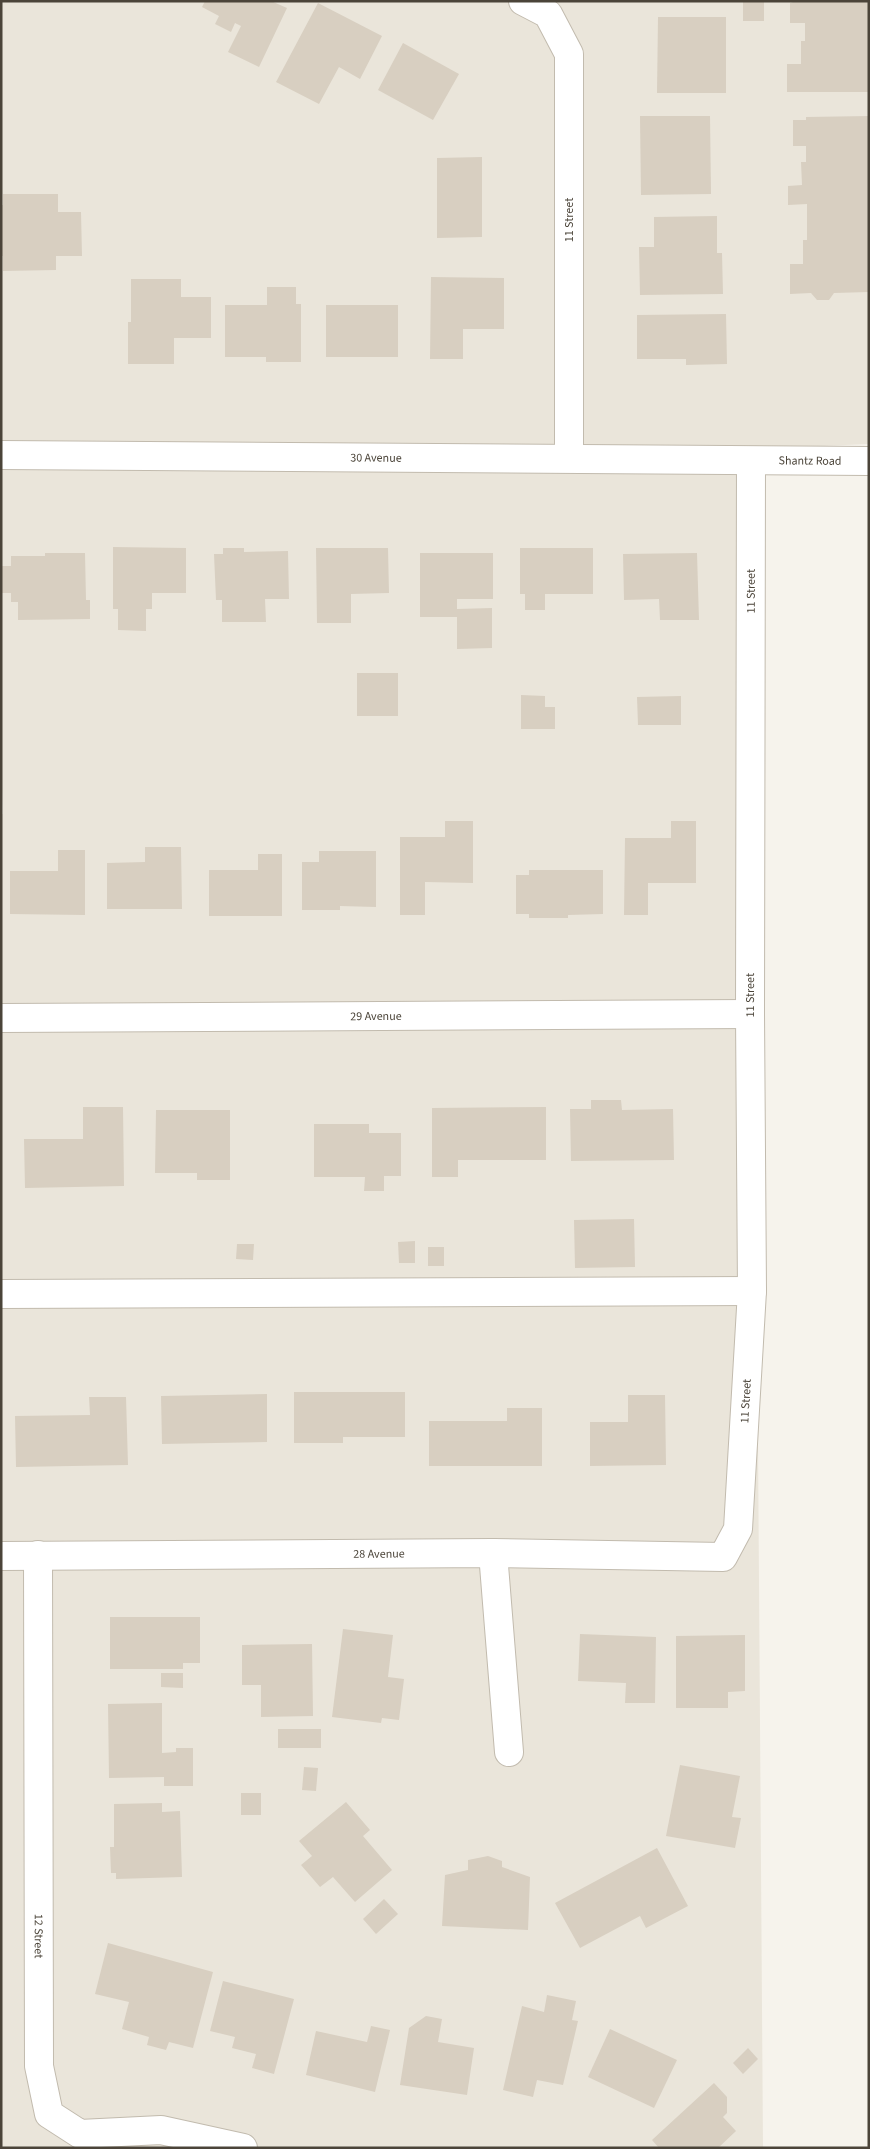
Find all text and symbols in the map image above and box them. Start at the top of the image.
street label: 11 Street [561,198,578,242]
street label: 30 Avenue [350,449,402,466]
street label: Shantz Road [778,452,842,469]
street label: 11 Street [742,569,759,613]
street label: 11 Street [741,973,759,1018]
street label: 29 Avenue [350,1007,402,1025]
street label: 11 Street [736,1378,755,1424]
street label: 28 Avenue [353,1545,405,1562]
street label: 12 Street [30,1914,47,1958]

